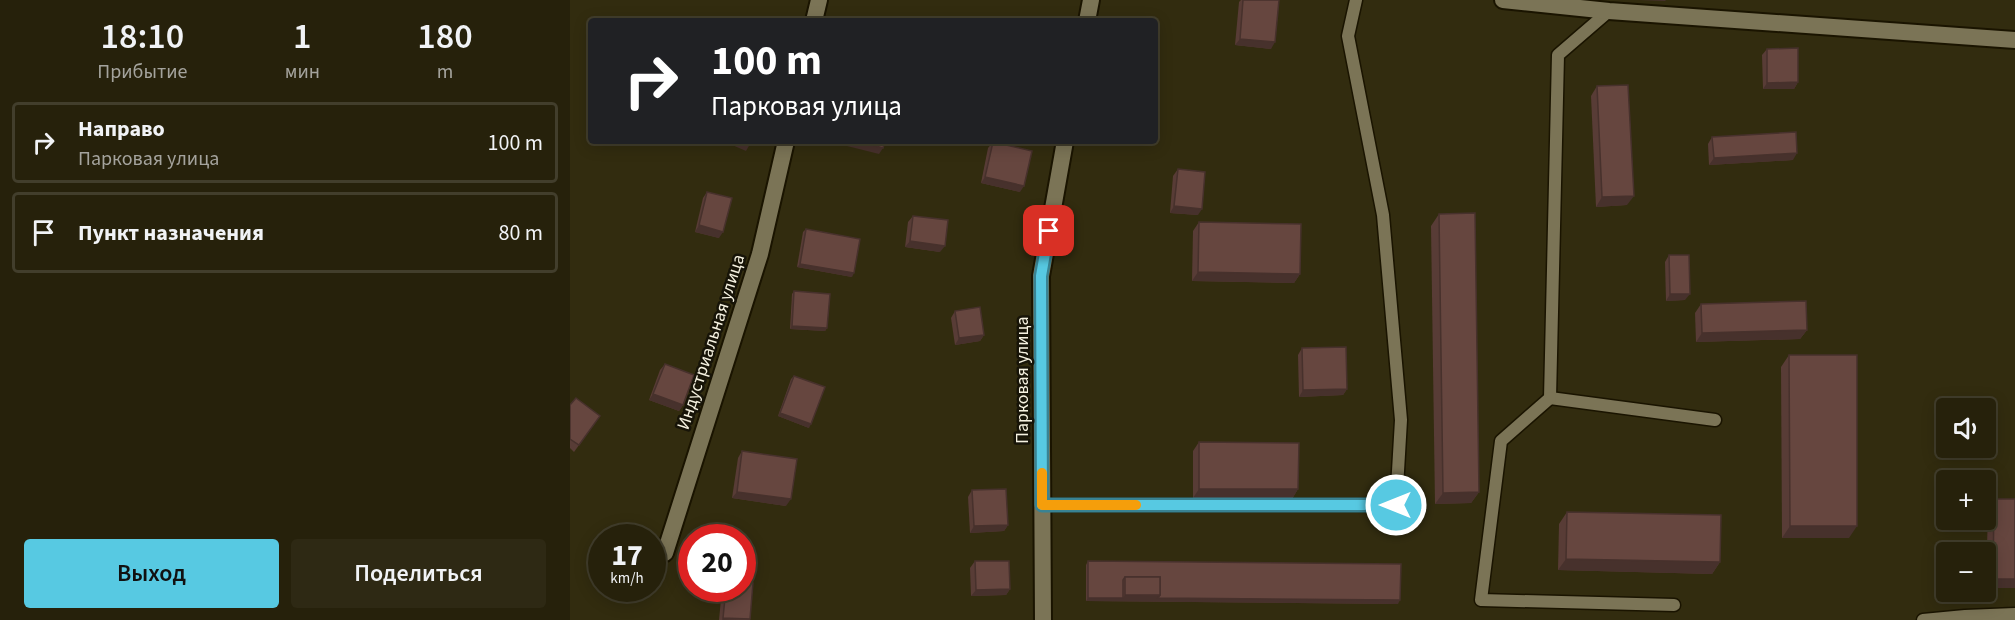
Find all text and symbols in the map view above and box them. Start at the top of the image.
text: 18:10 [100,11,184,62]
text: 1 [293,11,312,62]
text: 180 [417,11,473,62]
text: 100 m [711,31,822,91]
icon: right [612,42,690,120]
text: Прибытие [97,58,187,86]
text: мин [285,58,320,86]
text: m [437,58,453,86]
text: Парковая улица [711,87,902,126]
text: Направо [78,113,165,145]
icon: right [27,126,60,159]
text: 100 m [488,127,543,159]
text: Парковая улица [78,145,219,173]
pin [1023,205,1074,256]
icon: arrive [1032,214,1065,247]
icon: arrive [27,216,60,249]
text: Пункт назначения [78,217,264,249]
text: 80 m [498,217,543,249]
street label: Индустриальная улица [671,251,751,433]
street label: Парковая улица [1010,316,1035,444]
map controls [1936,398,1996,602]
button: sound [1936,398,1996,458]
button: + [1936,470,1996,530]
position arrow [1364,473,1428,537]
speed limit sign: 20 [678,524,756,602]
text: 17 [611,534,643,577]
button: Выход [24,539,279,608]
button: Поделиться [291,539,546,608]
button: − [1936,542,1996,602]
text: km/h [610,568,644,589]

